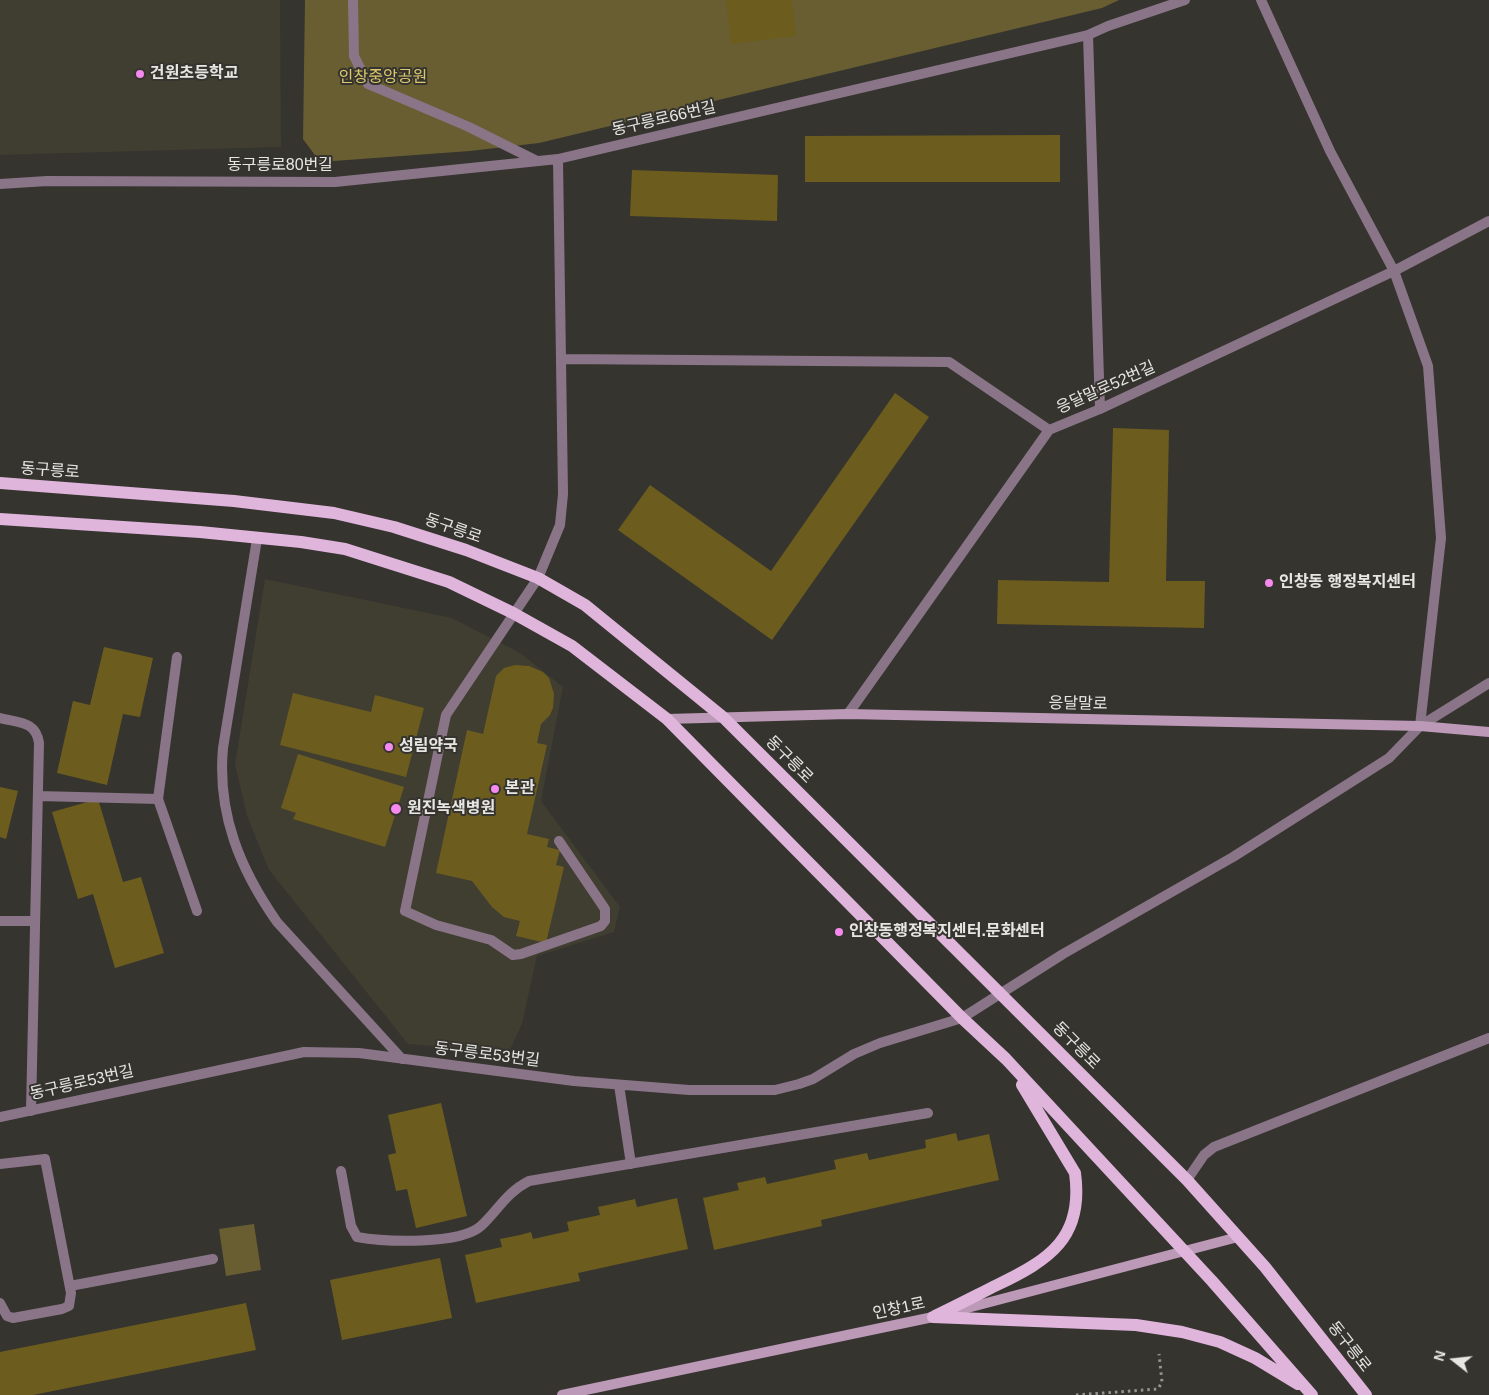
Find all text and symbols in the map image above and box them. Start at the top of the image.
place label: 건원초등학교 [150,64,238,84]
marker: 건원초등학교 [134,68,146,80]
park label: 인창중앙공원 [339,68,427,88]
street label: 동구릉로66번길 [610,98,718,140]
street label: 동구릉로80번길 [227,156,333,176]
street label: 응달말로52번길 [1054,358,1158,418]
street label: 동구릉로 [20,459,80,483]
street label: 동구릉로 [422,510,484,548]
place label: 인창동 행정복지센터 [1279,573,1416,593]
marker: 인창동 행정복지센터 [1263,577,1275,589]
street label: 응달말로 [1048,694,1108,714]
street label: 동구릉로 [761,732,817,788]
place label: 성림약국 [399,737,458,757]
marker: 성림약국 [383,741,395,753]
place label: 본관 [505,779,534,799]
marker: 본관 [489,783,501,795]
place label: 원진녹색병원 [407,799,495,819]
marker: 원진녹색병원 [389,802,403,816]
place label: 인창동행정복지센터.문화센터 [849,922,1045,942]
marker: 인창동행정복지센터.문화센터 [833,926,845,938]
street label: 동구릉로 [1048,1018,1104,1074]
street label: 동구릉로53번길 [433,1039,541,1071]
street label: 동구릉로53번길 [28,1062,136,1104]
street label: 인창1로 [871,1294,927,1324]
street label: 동구릉로 [1323,1318,1375,1376]
north arrow [1429,1335,1479,1385]
text: N [1430,1349,1449,1363]

